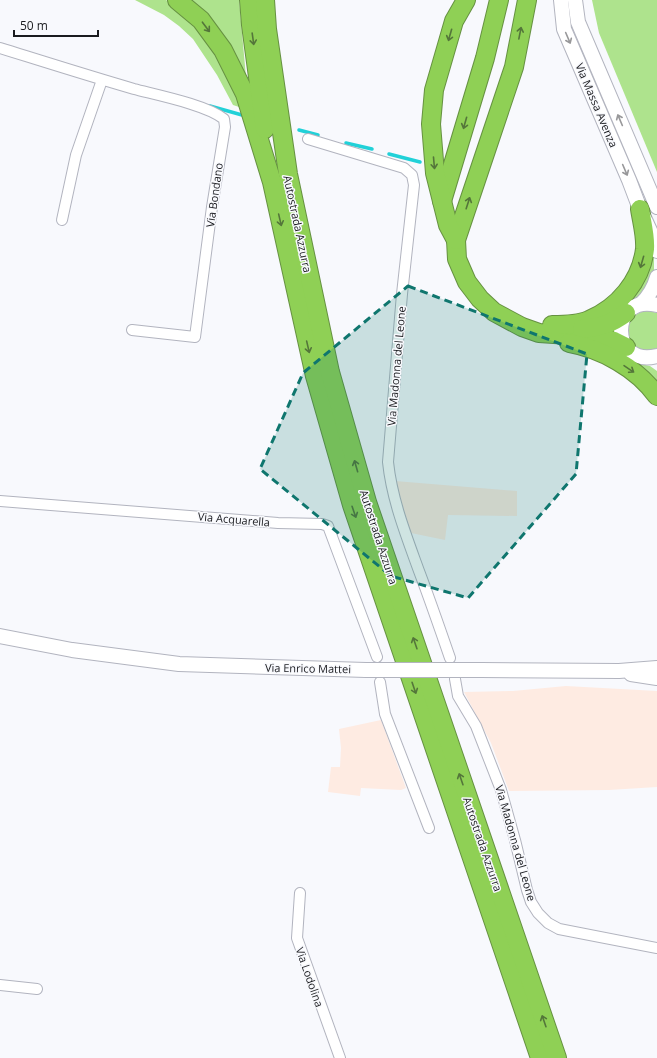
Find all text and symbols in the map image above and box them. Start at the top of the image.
scale bar [14,12,98,38]
text: 50 m [20,17,48,34]
one-way arrow [201,21,210,32]
one-way arrow [517,27,525,40]
one-way arrow [446,29,453,42]
one-way arrow [249,32,257,45]
one-way arrow [565,32,572,44]
street label: Via Massa Avenza [572,60,622,150]
one-way arrow [616,114,624,126]
one-way arrow [461,116,468,129]
one-way arrow [431,156,438,169]
street label: Via Bondano [202,161,226,228]
one-way arrow [622,164,629,176]
street label: Autostrada Azzurra [280,174,316,274]
one-way arrow [465,196,472,209]
one-way arrow [277,213,285,226]
one-way arrow [638,255,645,268]
street label: Via Madonna del Leone [383,306,409,426]
one-way arrow [305,340,313,353]
one-way arrow [623,365,634,373]
one-way arrow [352,460,359,473]
street label: Autostrada Azzurra [357,488,401,586]
one-way arrow [351,506,358,519]
street label: Via Acquarella [197,508,271,530]
one-way arrow [410,637,418,649]
street label: Via Enrico Mattei [265,660,351,676]
one-way arrow [411,682,419,694]
one-way arrow [457,772,464,785]
street label: Via Madonna del Leone [492,783,540,903]
street label: Autostrada Azzurra [460,795,506,893]
street label: Via Lodolina [293,945,327,1009]
one-way arrow [540,1015,547,1028]

